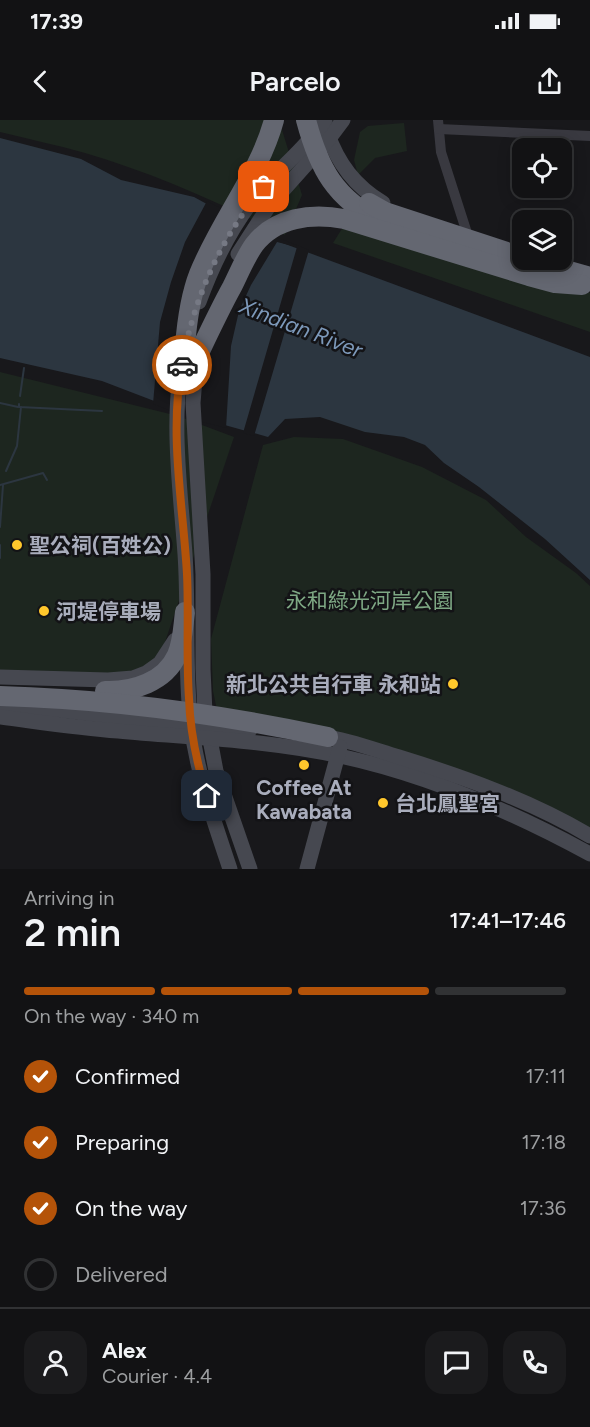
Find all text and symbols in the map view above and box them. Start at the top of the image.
text: 17:39 [30,8,83,35]
icon: back [24,65,57,98]
text: Parcelo [249,65,341,98]
icon: share [533,65,566,98]
map controls [512,138,572,270]
button: locate [512,138,572,198]
pin [238,161,289,212]
icon: bag [247,170,280,203]
button: layers [512,210,572,270]
water label: Xindian River [235,292,368,364]
courier [152,335,212,395]
icon: car [166,349,199,382]
place label: 聖公祠(百姓公) [29,533,171,558]
marker: 聖公祠(百姓公) [10,538,24,552]
park label: 永和綠光河岸公園 [286,588,454,613]
place label: 河堤停車場 [56,599,161,624]
marker: 河堤停車場 [37,604,51,618]
place label: 新北公共自行車 永和站 [226,672,441,697]
marker: 新北公共自行車 永和站 [446,677,460,691]
marker: Coffee At Kawabata [297,758,311,772]
pin [181,770,232,821]
place label: Coffee At Kawabata [256,775,352,824]
icon: home [190,779,223,812]
place label: 台北鳳聖宮 [395,791,500,816]
marker: 台北鳳聖宮 [376,796,390,810]
text: Arriving in [24,886,114,910]
text: 17:41–17:46 [449,907,566,934]
text: 2 min [24,909,121,956]
text: On the way · 340 m [24,1004,199,1028]
icon: check [24,1060,57,1093]
text: Confirmed [75,1063,180,1090]
text: 17:11 [525,1064,566,1088]
icon: check [24,1126,57,1159]
text: Preparing [75,1129,169,1156]
text: 17:18 [521,1130,566,1154]
icon: check [24,1192,57,1225]
text: On the way [75,1195,187,1222]
text: 17:36 [520,1196,566,1220]
text: Delivered [75,1261,168,1288]
button: person [24,1331,87,1394]
button: chat [425,1331,488,1394]
button: phone [503,1331,566,1394]
text: Alex [102,1337,147,1364]
text: Courier · 4.4 [102,1364,212,1388]

